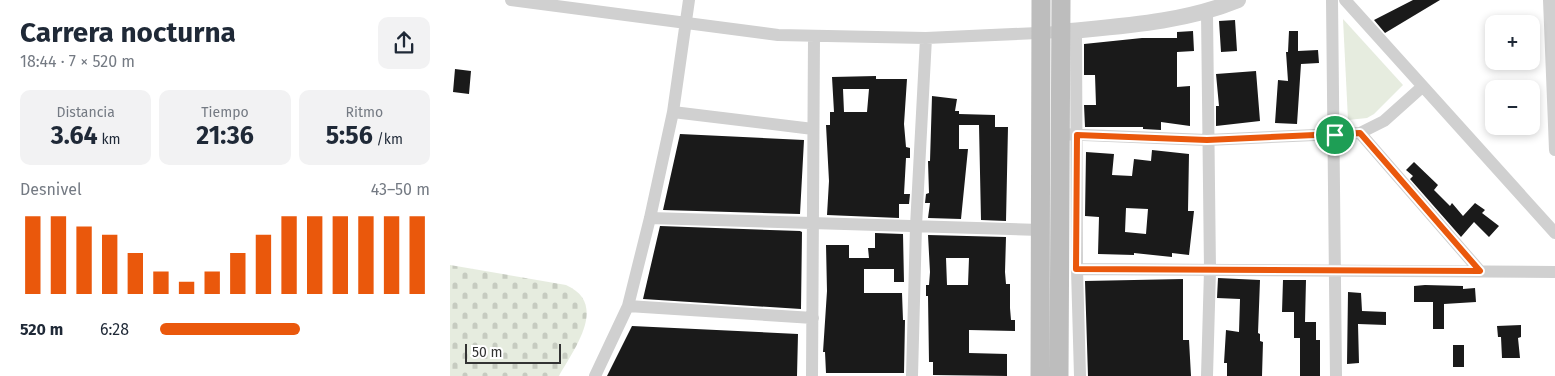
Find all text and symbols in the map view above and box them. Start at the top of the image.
map controls [1485,15,1540,135]
button: + [1485,15,1540,70]
text: Carrera nocturna [20,16,236,49]
button: share [378,17,430,69]
text: 18:44 · 7 × 520 m [20,52,135,71]
button: − [1485,80,1540,135]
text: Distancia [56,104,115,121]
text: Tiempo [201,104,249,121]
text: Ritmo [345,104,383,121]
pin [1314,114,1356,156]
text: 3.64 [51,121,98,151]
text: 21:36 [196,121,254,151]
text: 5:56 [326,121,373,151]
icon: arrive [1321,121,1349,149]
text: km [98,131,121,148]
text: /km [373,131,403,148]
text: Desnivel [20,180,82,199]
text: 43–50 m [371,180,430,199]
text: 520 m [20,320,63,339]
text: 6:28 [100,320,129,339]
scale bar [465,341,561,364]
text: 50 m [472,344,503,361]

